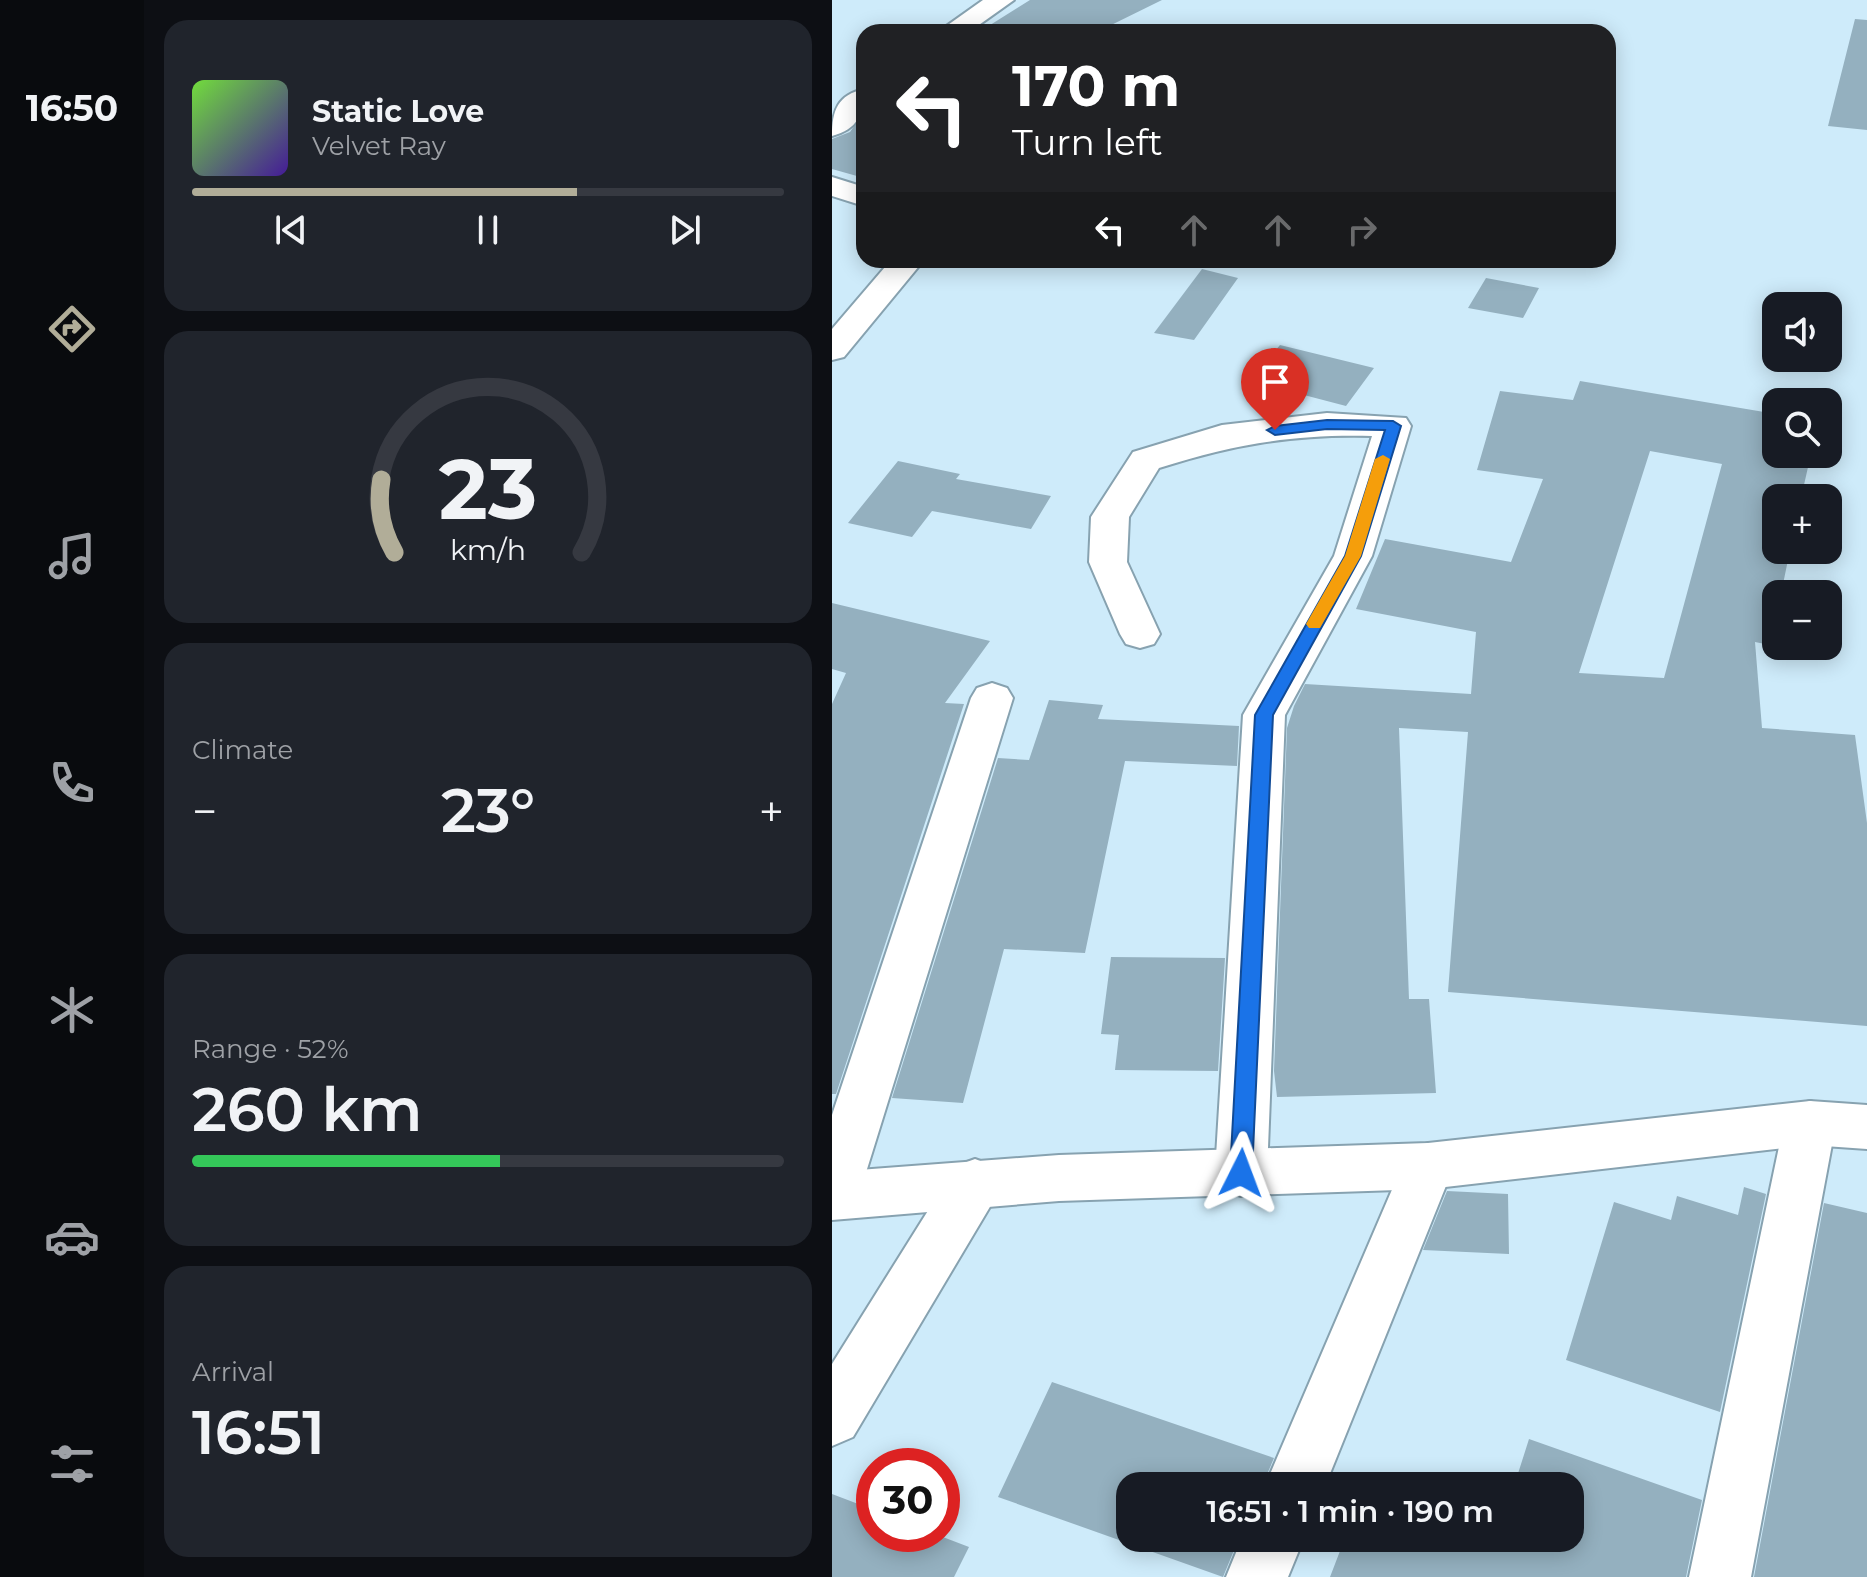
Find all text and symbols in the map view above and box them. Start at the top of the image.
text: 170 m [1012,52,1180,120]
icon: left [880,56,984,160]
text: 16:50 [26,86,118,130]
text: Static Love [312,93,484,130]
text: Turn left [1012,120,1163,164]
text: Velvet Ray [312,130,446,162]
icon: previous [269,208,313,252]
icon: pause [466,208,510,252]
icon: next [663,208,707,252]
icon: left [1088,208,1132,252]
icon: ahead [1172,208,1216,252]
icon: ahead [1256,208,1300,252]
icon: right [1340,208,1384,252]
map controls [1762,292,1842,660]
button: sound [1762,292,1842,372]
icon: directions [44,301,100,357]
pin [1241,348,1309,430]
icon: arrive [1253,360,1297,404]
button: search [1762,388,1842,468]
text: 23 [439,438,537,540]
button: + [1762,484,1842,564]
icon: music [44,528,100,584]
text: km/h [450,532,526,567]
button: − [1762,580,1842,660]
text: Climate [192,734,293,766]
icon: phone [44,755,100,811]
text: 23° [441,774,535,847]
text: − [192,784,217,838]
text: + [759,784,784,838]
icon: climate [44,982,100,1038]
text: Range · 52% [192,1033,348,1065]
text: 260 km [192,1073,422,1146]
position arrow [1199,1131,1283,1215]
icon: car [44,1209,100,1265]
text: Arrival [192,1356,274,1388]
text: 16:51 [192,1396,325,1469]
icon: filters [44,1436,100,1492]
speed limit sign: 30 [856,1448,960,1552]
text: 16:51 · 1 min · 190 m [1206,1493,1494,1530]

